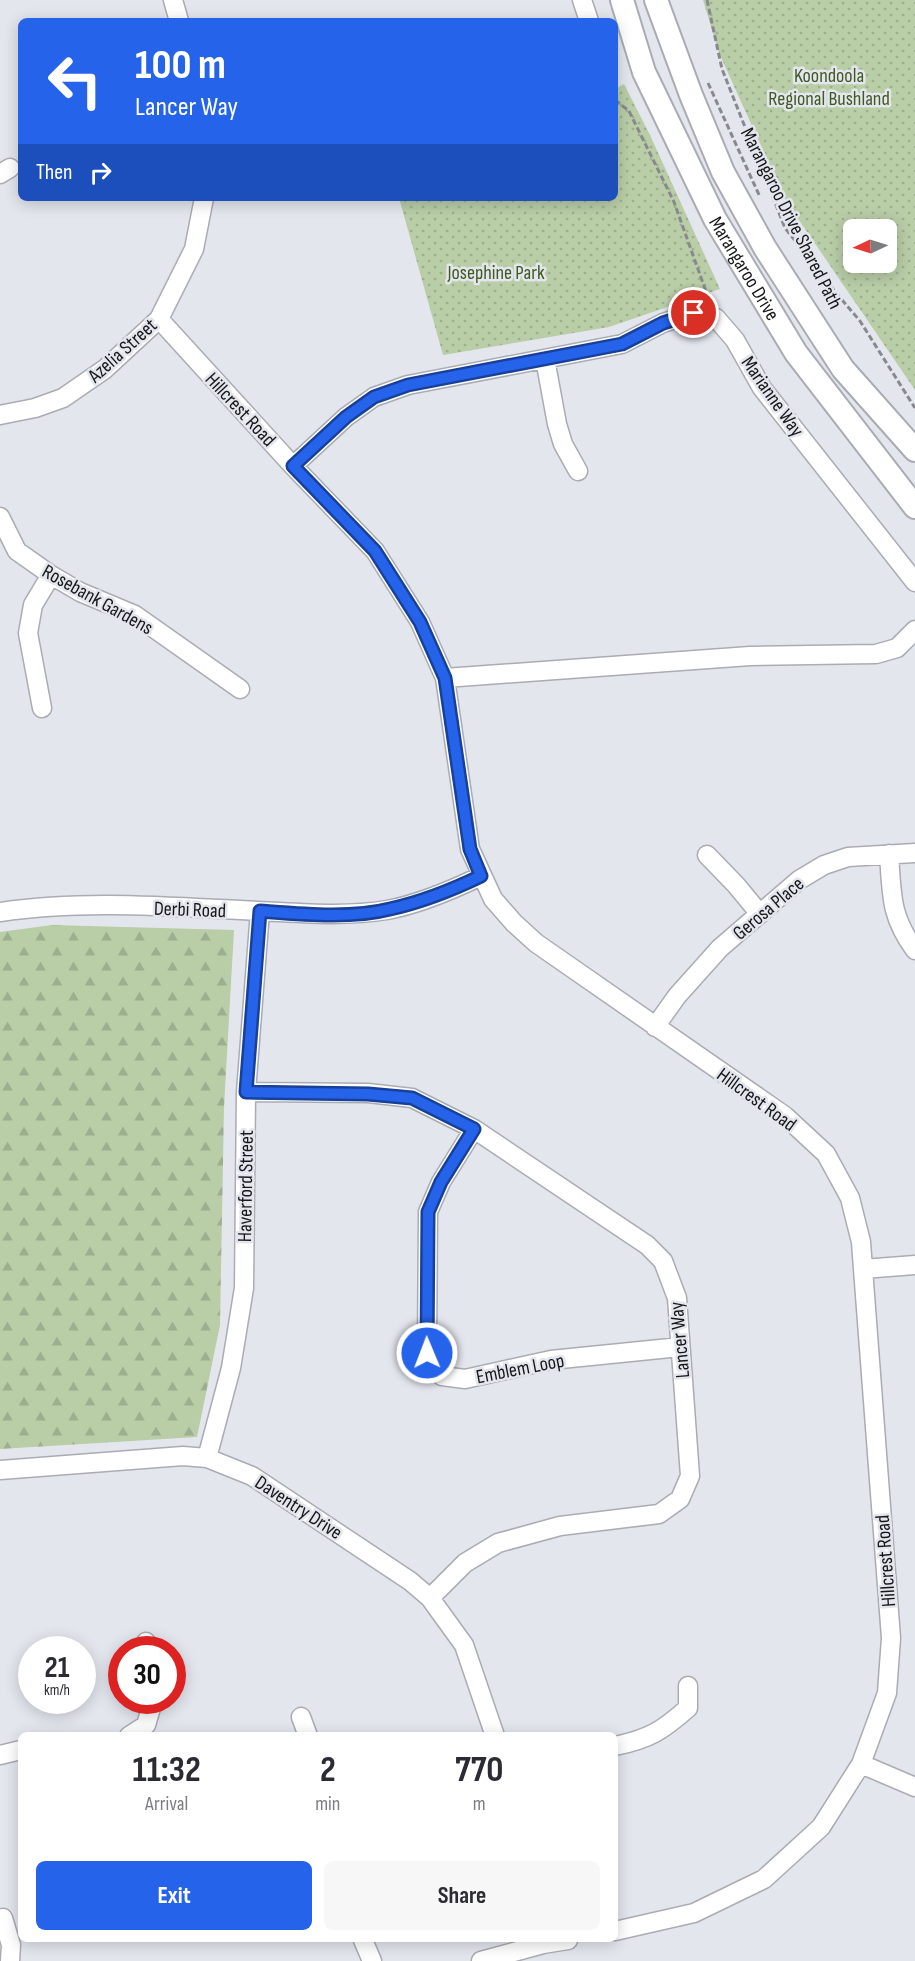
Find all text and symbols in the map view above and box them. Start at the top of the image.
text: 100 m [135,40,226,91]
icon: left [36,42,114,120]
park label: Koondoola Regional Bushland [768,64,890,111]
text: Lancer Way [135,91,238,123]
street label: Marangaroo Drive Shared Path [736,123,848,313]
icon: right [84,156,117,189]
text: Then [36,159,72,186]
street label: Marangaroo Drive [705,211,785,323]
north arrow [843,219,897,273]
map controls [843,219,897,273]
park label: Josephine Park [446,261,545,285]
pin [668,287,719,338]
icon: arrive [677,296,710,329]
street label: Azelia Street [82,314,162,389]
street label: Marianne Way [736,352,809,442]
street label: Hillcrest Road [200,368,281,452]
street label: Rosebank Gardens [38,560,157,640]
street label: Gerosa Place [728,872,809,945]
street label: Derbi Road [153,897,226,923]
street label: Hillcrest Road [712,1063,801,1137]
street label: Haverford Street [233,1130,259,1242]
street label: Lancer Way [665,1301,695,1379]
position arrow [395,1321,459,1385]
street label: Emblem Loop [474,1349,566,1389]
street label: Daventry Drive [250,1471,347,1545]
street label: Hillcrest Road [871,1514,901,1608]
speed limit sign: 30 [108,1636,186,1714]
text: 21 [45,1650,69,1686]
text: km/h [44,1681,70,1700]
text: 11:32 [133,1749,201,1792]
text: 2 [320,1749,336,1792]
text: 770 [455,1749,503,1792]
text: Arrival [145,1792,188,1816]
text: min [315,1792,340,1816]
text: m [473,1792,486,1816]
button: Exit [36,1861,312,1930]
button: Share [324,1861,600,1930]

